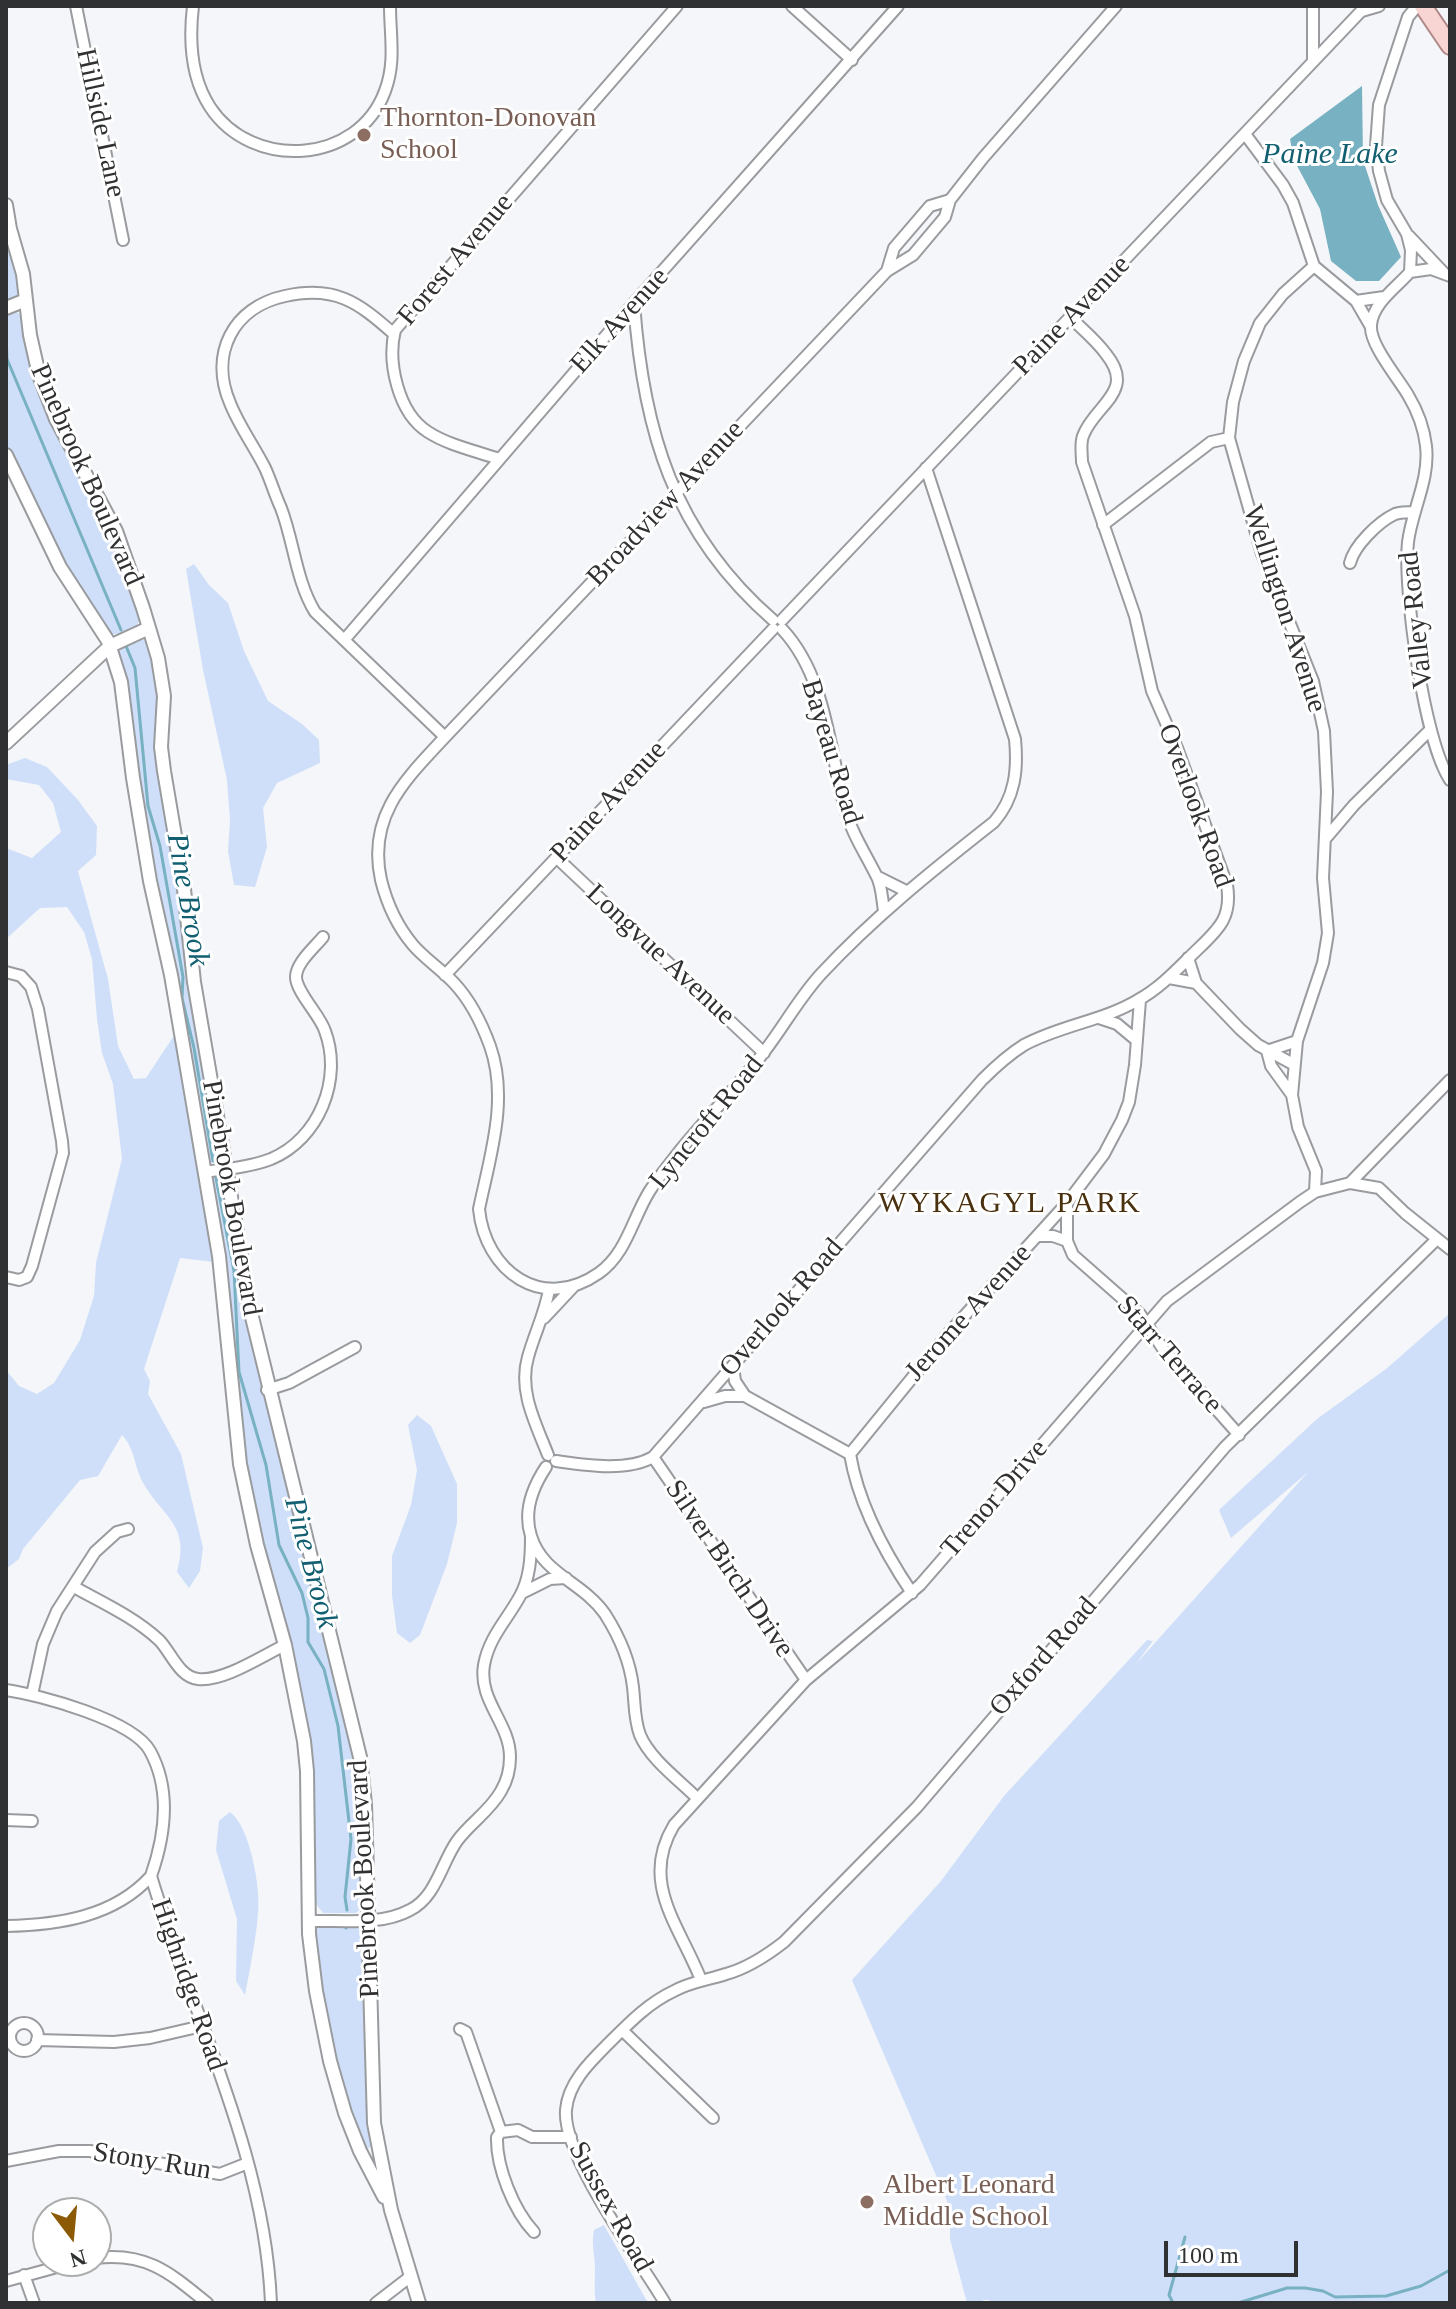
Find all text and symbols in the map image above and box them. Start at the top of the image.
street label: Hillside Lane [68,45,132,201]
place label: Thornton-Donovan School [380,102,596,168]
marker: Thornton-Donovan School [355,126,373,144]
water label: Paine Lake [1262,137,1398,173]
street label: Forest Avenue [391,187,521,333]
street label: Paine Avenue [1006,249,1138,383]
street label: Elk Avenue [564,261,676,381]
street label: Pinebrook Boulevard [22,359,150,591]
street label: Broadview Avenue [580,414,752,594]
street label: Wellington Avenue [1235,501,1333,717]
street label: Valley Road [1393,550,1441,690]
street label: Bayeau Road [793,675,869,829]
street label: Overlook Road [1150,720,1240,892]
street label: Paine Avenue [544,734,674,870]
water label: Pine Brook [158,831,216,969]
street label: Longvue Avenue [579,877,741,1033]
street label: Lyncroft Road [643,1049,771,1197]
street label: Pinebrook Boulevard [194,1078,268,1318]
district label: WYKAGYL PARK [878,1186,1142,1222]
street label: Overlook Road [713,1232,851,1384]
street label: Jerome Avenue [899,1238,1039,1388]
street label: Starr Terrace [1109,1289,1229,1421]
street label: Trenor Drive [934,1433,1056,1565]
street label: Silver Birch Drive [657,1474,801,1664]
water label: Pine Brook [275,1493,345,1633]
street label: Oxford Road [983,1591,1105,1723]
street label: Pinebrook Boulevard [342,1759,388,1999]
street label: Highridge Road [143,1895,233,2075]
street label: Stony Run [91,2136,213,2188]
street label: Sussex Road [560,2136,660,2278]
place label: Albert Leonard Middle School [883,2169,1055,2235]
marker: Albert Leonard Middle School [858,2193,876,2211]
north arrow [32,2197,112,2277]
scale bar [1168,2225,1302,2275]
text: 100 m [1178,2242,1239,2268]
text: N [67,2244,89,2273]

